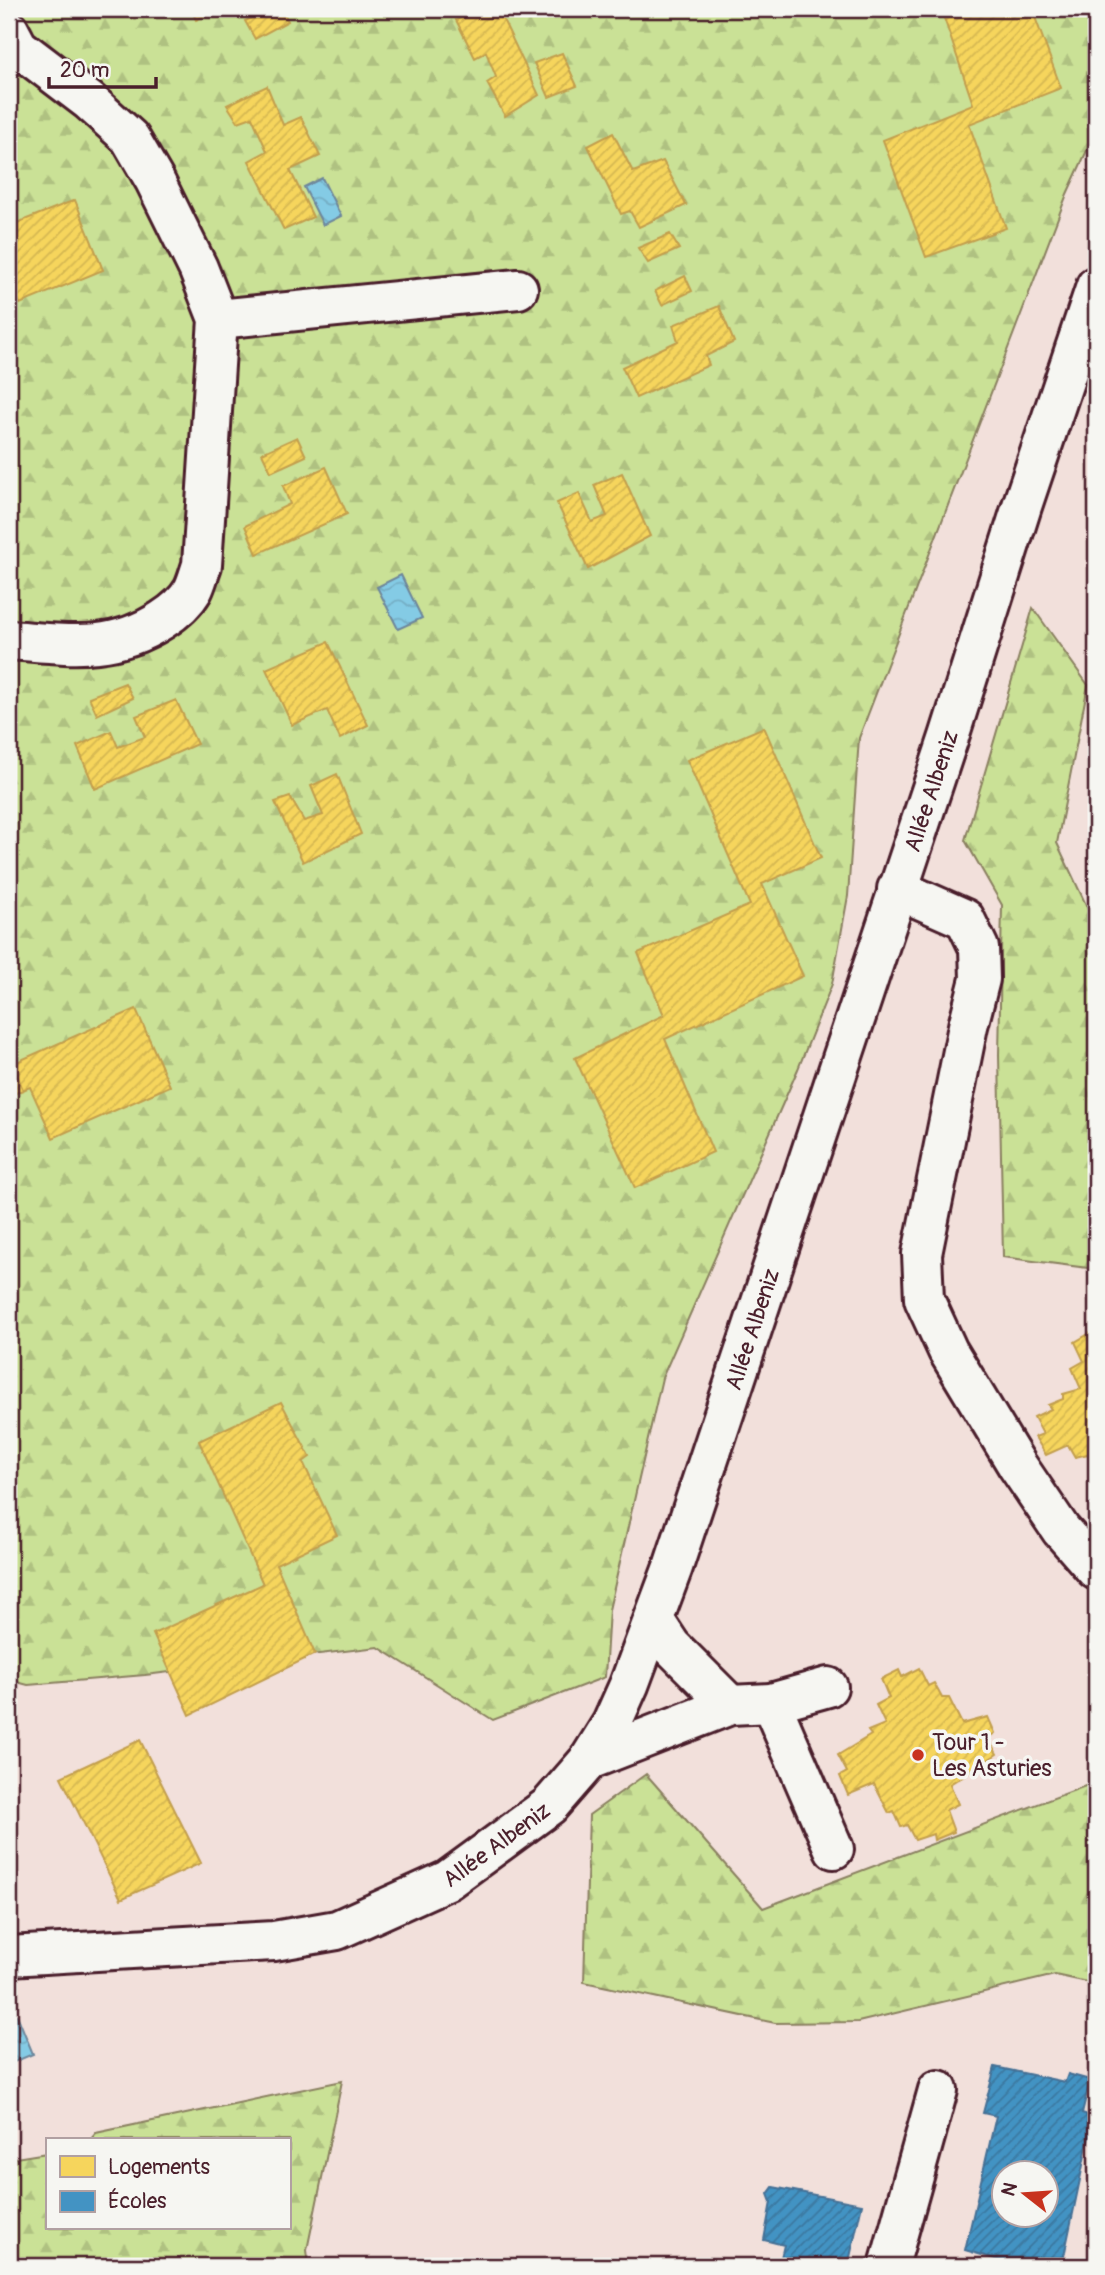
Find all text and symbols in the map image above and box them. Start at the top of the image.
scale bar [49,46,156,90]
text: 20 m [60,57,109,84]
street label: Allée Albeniz [897,727,965,856]
street label: Allée Albeniz [718,1265,786,1394]
place label: Tour 1 - Les Asturies [932,1728,1052,1783]
marker: Tour 1 - Les Asturies [910,1747,926,1763]
street label: Allée Albeniz [437,1796,556,1894]
legend [46,2138,290,2230]
text: Logements [108,2154,211,2181]
north arrow [990,2160,1060,2230]
text: N [996,2180,1023,2199]
text: Écoles [108,2188,167,2215]

